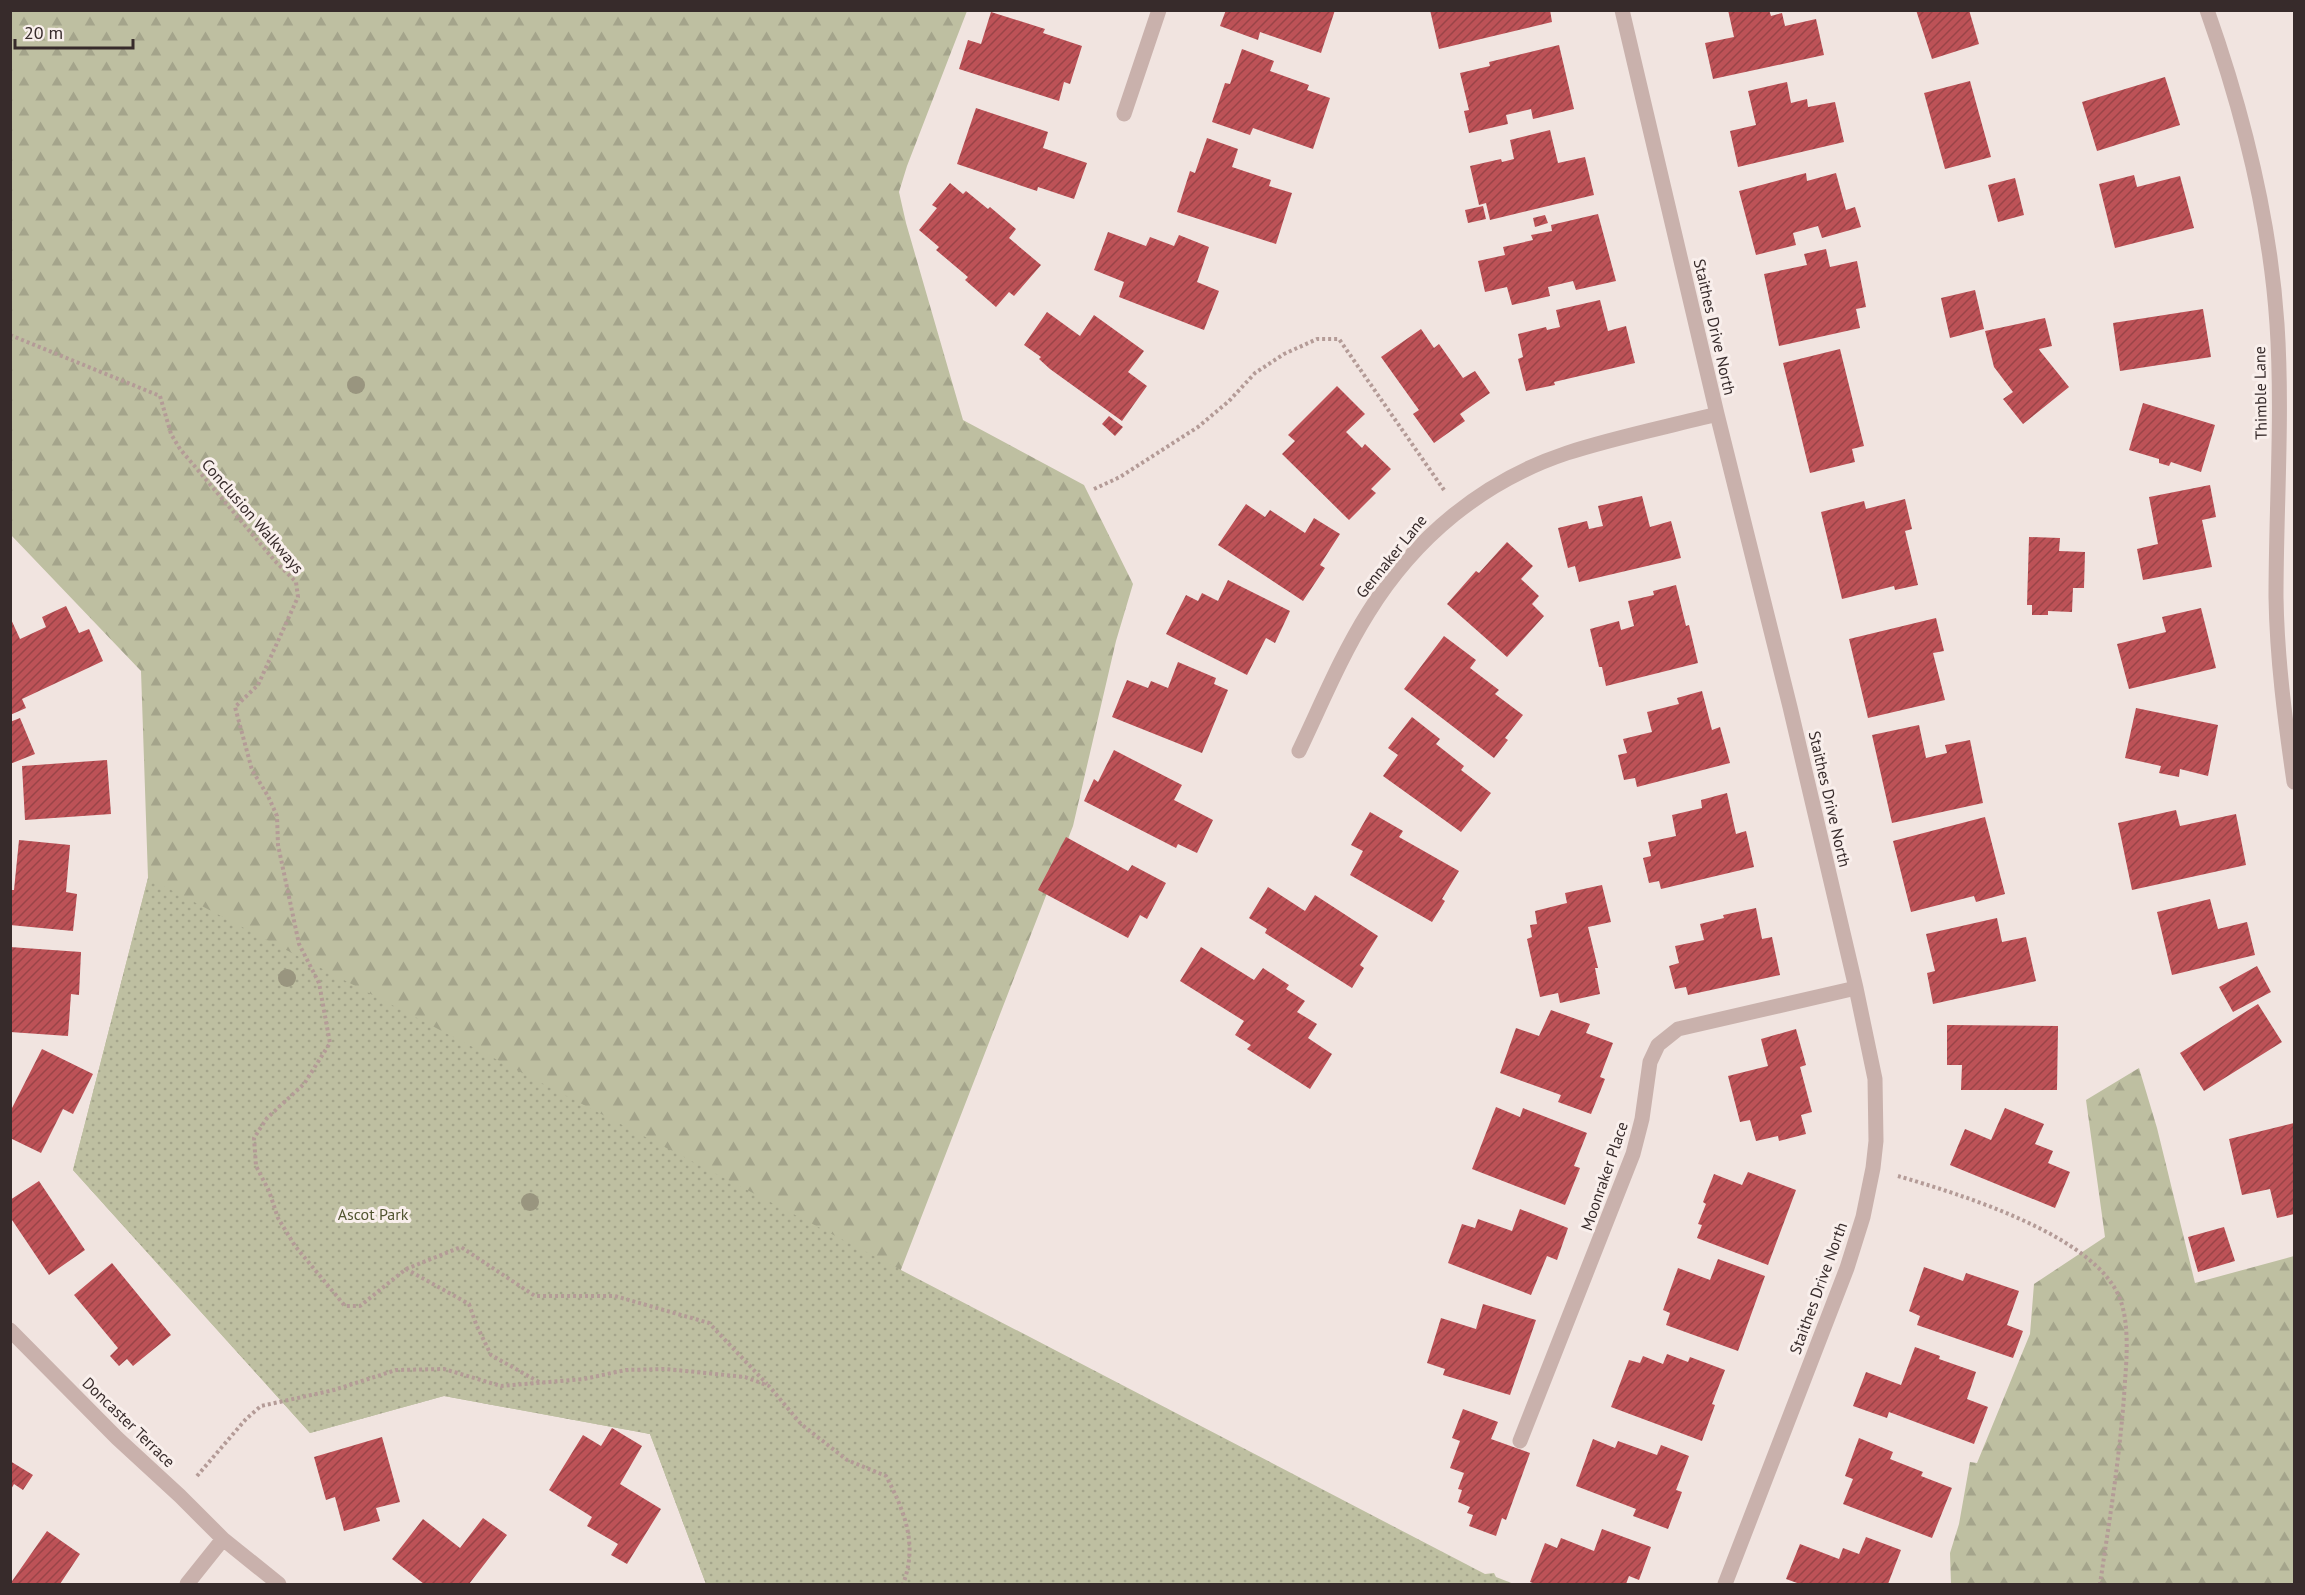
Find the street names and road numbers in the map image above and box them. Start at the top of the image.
street label: Staithes Drive North [1690,257,1740,397]
street label: Thimble Lane [2249,346,2271,440]
street label: Conclusion Walkways [198,455,308,578]
street label: Gennaker Lane [1351,510,1431,602]
street label: Staithes Drive North [1805,729,1855,869]
street label: Moonraker Place [1576,1119,1632,1233]
street label: Staithes Drive North [1785,1219,1851,1357]
street label: Doncaster Terrace [79,1373,179,1471]

